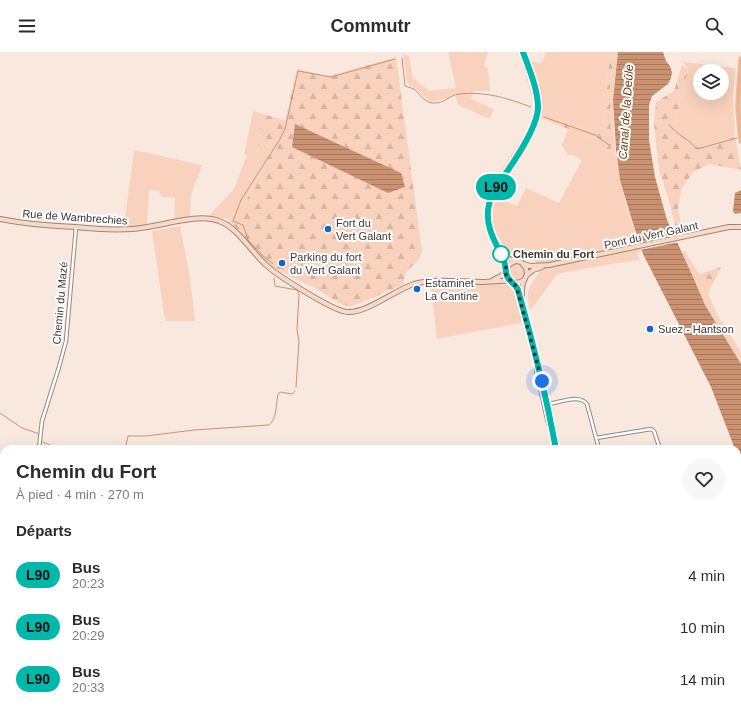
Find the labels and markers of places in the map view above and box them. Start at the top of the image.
place label: Fort du Vert Galant [336,217,391,242]
marker: Fort du Vert Galant [323,224,333,234]
marker: Chemin du Fort [492,245,510,263]
place label: Chemin du Fort [513,248,595,260]
place label: Parking du fort du Vert Galant [290,251,362,276]
marker: Parking du fort du Vert Galant [277,258,287,268]
place label: Estaminet La Cantine [425,277,478,302]
marker: Estaminet La Cantine [412,284,422,294]
place label: Suez - Hantson [658,323,734,335]
marker: Suez - Hantson [645,324,655,334]

